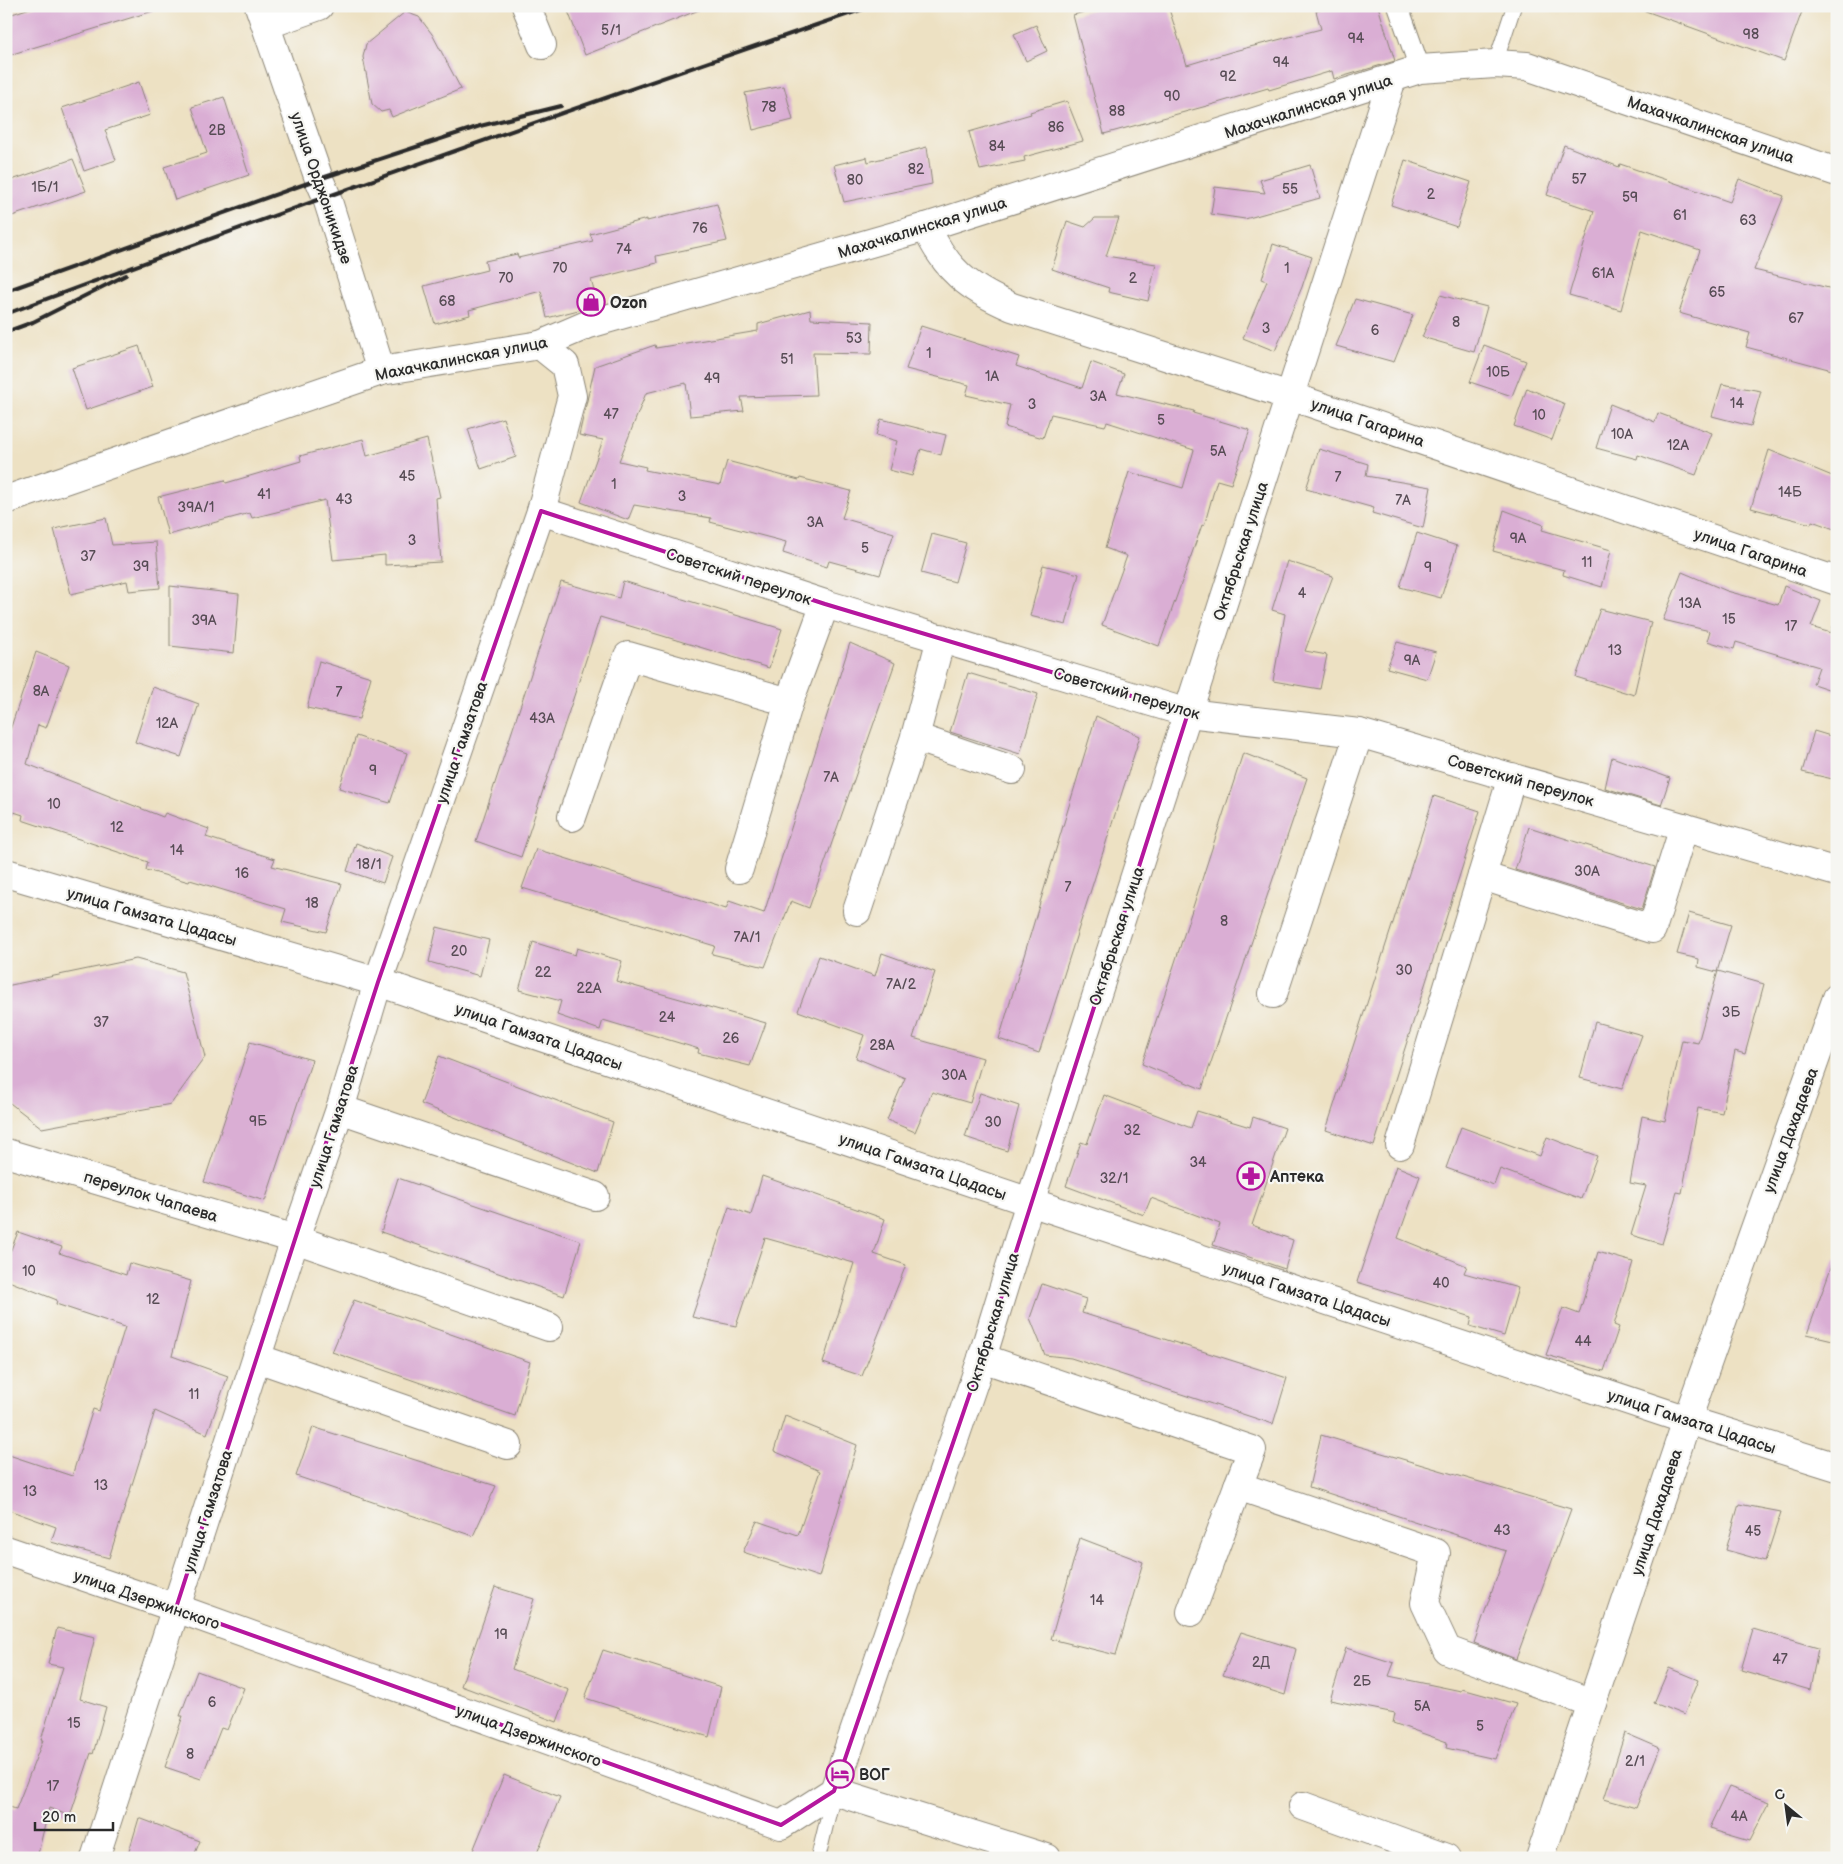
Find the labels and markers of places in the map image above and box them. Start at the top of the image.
shop icon: Ozon [576,287,606,317]
place label: Ozon [610,294,647,313]
pharmacy icon: Аптека [1236,1161,1266,1191]
place label: Аптека [1269,1168,1324,1187]
hotel icon: ВОГ [825,1759,855,1789]
place label: ВОГ [859,1766,890,1785]

